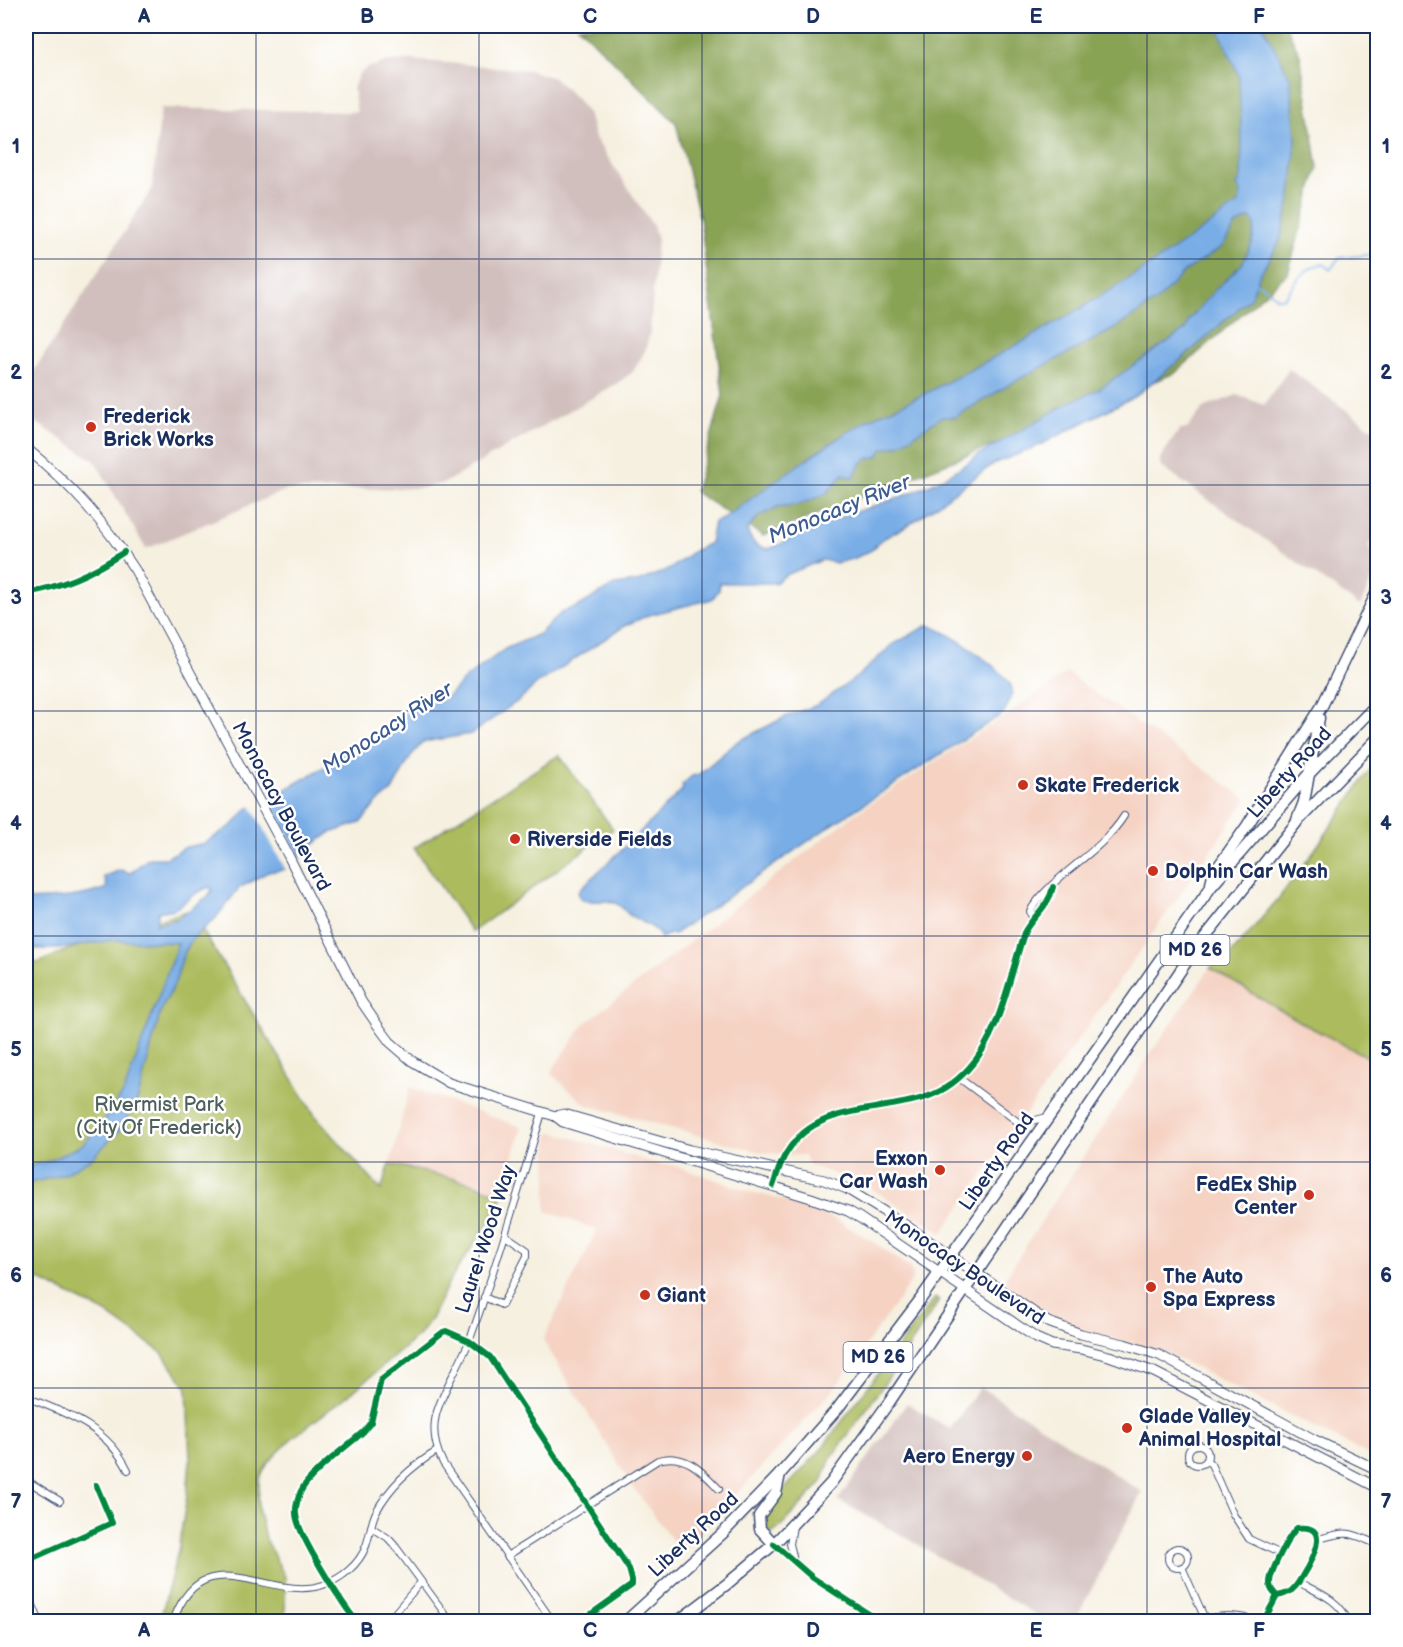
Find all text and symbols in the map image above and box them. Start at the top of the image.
text: A [137,5,151,29]
text: B [360,5,374,29]
text: C [583,5,597,29]
text: D [806,5,820,29]
text: E [1030,5,1043,29]
text: F [1253,5,1265,29]
text: 1 [12,135,20,159]
text: 1 [1382,135,1390,159]
text: 2 [10,361,22,385]
text: 2 [1380,361,1392,385]
place label: Frederick Brick Works [103,405,214,452]
marker: Frederick Brick Works [84,420,98,434]
water label: Monocacy River [765,469,915,549]
text: 3 [10,586,22,610]
text: 3 [1380,586,1392,610]
water label: Monocacy River [317,676,458,780]
street label: Monocacy Boulevard [226,718,336,895]
street label: Liberty Road [1243,722,1337,823]
place label: Skate Frederick [1035,774,1180,798]
marker: Skate Frederick [1016,778,1030,792]
text: 4 [10,812,22,836]
text: 4 [1380,812,1392,836]
place label: Riverside Fields [527,828,672,852]
marker: Riverside Fields [508,832,522,846]
place label: Dolphin Car Wash [1165,860,1328,884]
marker: Dolphin Car Wash [1146,864,1160,878]
road number: MD 26 [1160,935,1230,965]
text: 5 [10,1038,22,1062]
text: 5 [1380,1038,1392,1062]
park label: Rivermist Park (City Of Frederick) [76,1093,242,1140]
street label: Liberty Road [954,1108,1039,1215]
place label: Exxon Car Wash [839,1147,928,1194]
street label: Laurel Wood Way [451,1162,521,1316]
marker: Exxon Car Wash [933,1163,947,1177]
place label: FedEx Ship Center [1196,1173,1298,1220]
marker: FedEx Ship Center [1302,1188,1316,1202]
street label: Monocacy Boulevard [880,1205,1049,1330]
text: 6 [10,1264,22,1288]
text: 6 [1380,1264,1392,1288]
place label: The Auto Spa Express [1163,1265,1276,1312]
marker: The Auto Spa Express [1144,1280,1158,1294]
place label: Giant [657,1284,706,1308]
marker: Giant [638,1288,652,1302]
road number: MD 26 [844,1342,912,1372]
place label: Glade Valley Animal Hospital [1138,1405,1281,1452]
marker: Glade Valley Animal Hospital [1120,1421,1134,1435]
place label: Aero Energy [902,1445,1016,1469]
marker: Aero Energy [1020,1449,1034,1463]
street label: Liberty Road [644,1487,744,1583]
text: 7 [10,1490,22,1514]
text: 7 [1380,1490,1392,1514]
text: A [137,1619,151,1643]
text: B [360,1619,374,1643]
text: C [583,1619,597,1643]
text: D [806,1619,820,1643]
text: E [1030,1619,1043,1643]
text: F [1253,1619,1265,1643]

